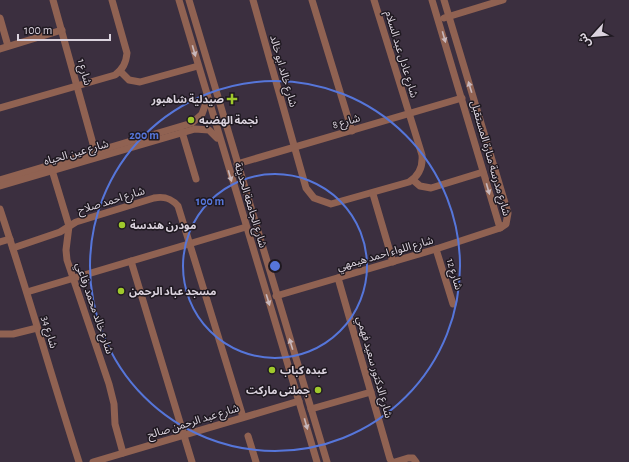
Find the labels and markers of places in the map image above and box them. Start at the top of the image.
place label: صيدلية شاهبور [150,93,224,106]
marker: صيدلية شاهبور [227,94,237,104]
place label: نجمة الهضبه [199,114,258,127]
marker: نجمة الهضبه [186,115,196,125]
place label: مودرن هندسة [130,219,196,232]
marker: مودرن هندسة [117,220,127,230]
centre of rings [268,259,282,273]
marker: مسجد عباد الرحمن [116,286,126,296]
place label: مسجد عباد الرحمن [129,286,216,298]
marker: عبده كباب [267,365,277,375]
place label: عبده كباب [280,365,327,377]
place label: جملتى ماركت [246,385,310,397]
marker: جملتى ماركت [313,385,323,395]

